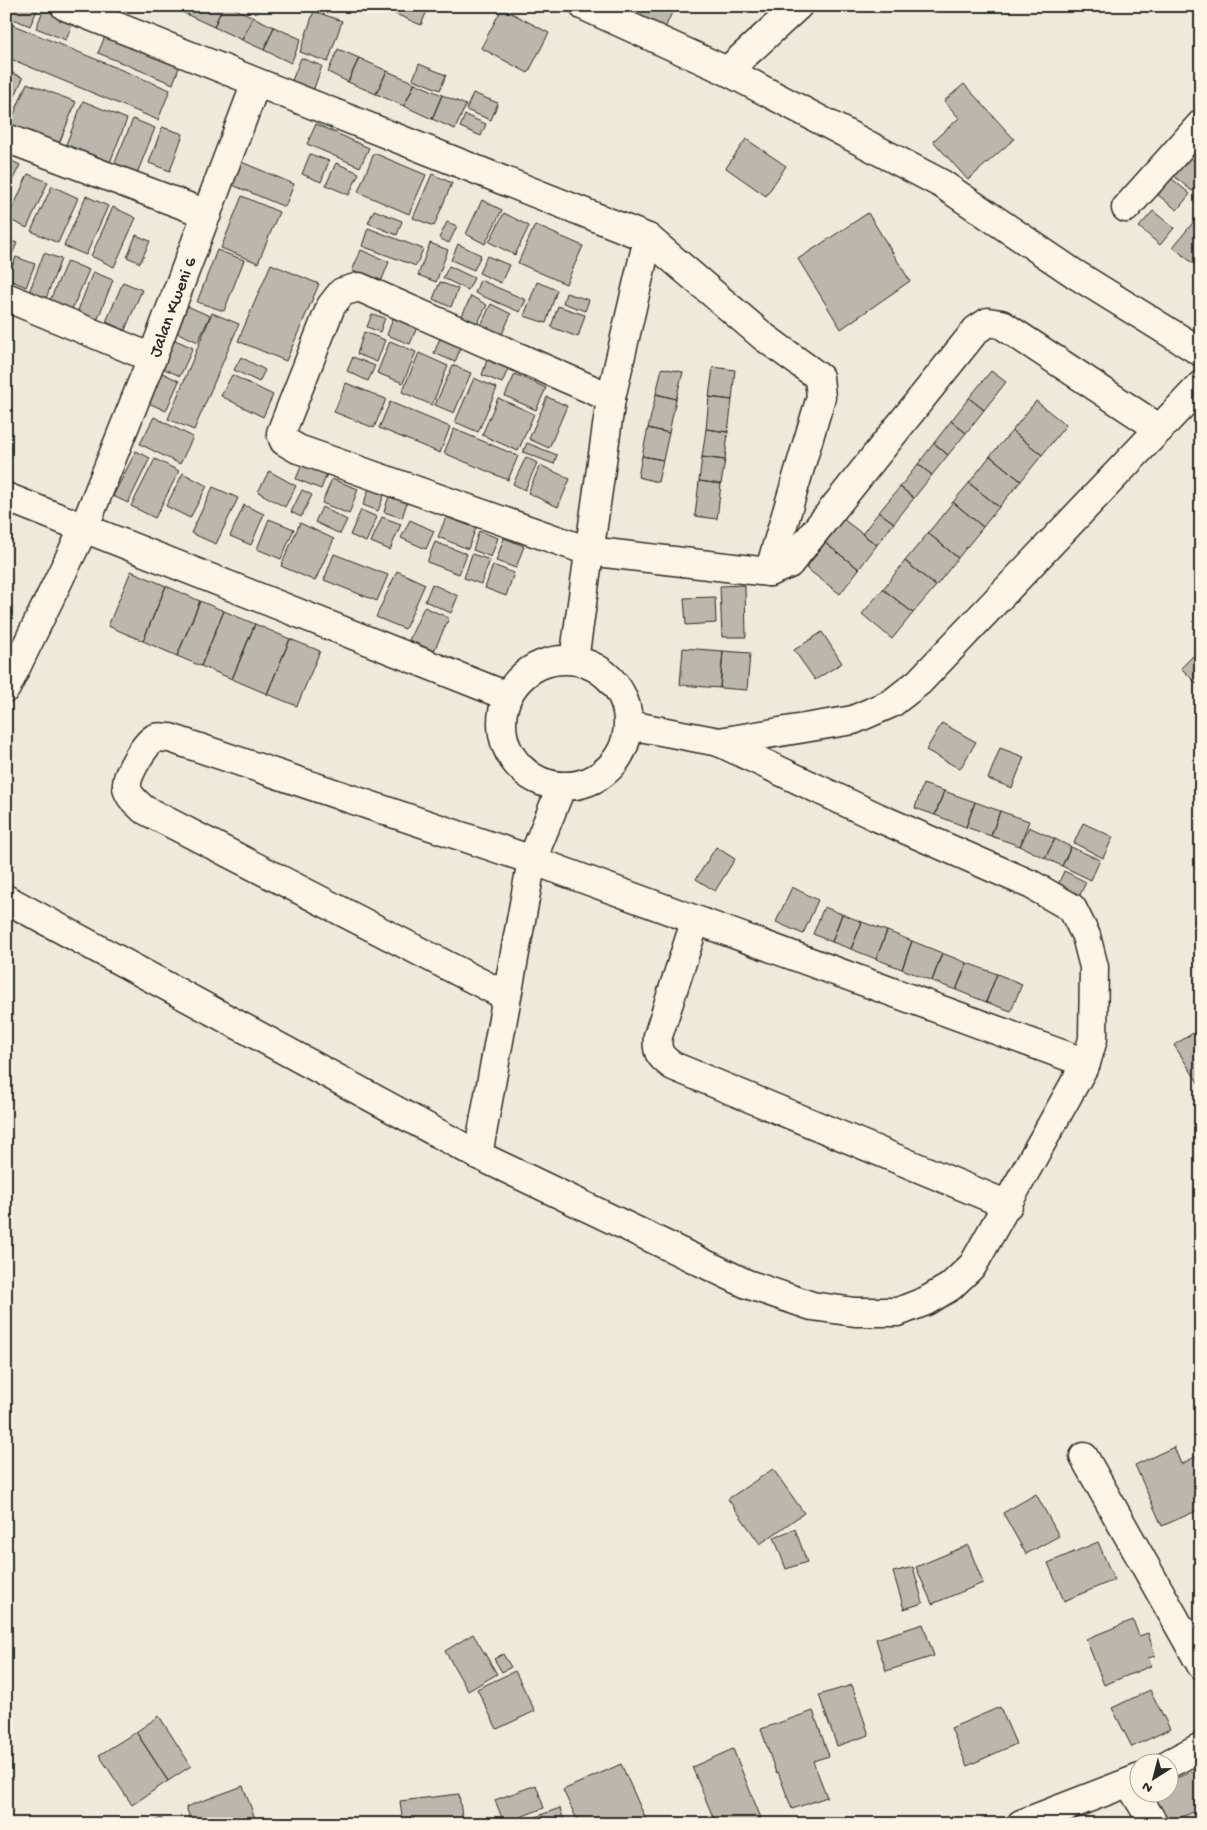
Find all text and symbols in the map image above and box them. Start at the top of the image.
street label: Jalan Kweni 6 [145,254,203,361]
north arrow [1130,1752,1180,1802]
text: N [1139,1777,1157,1796]

